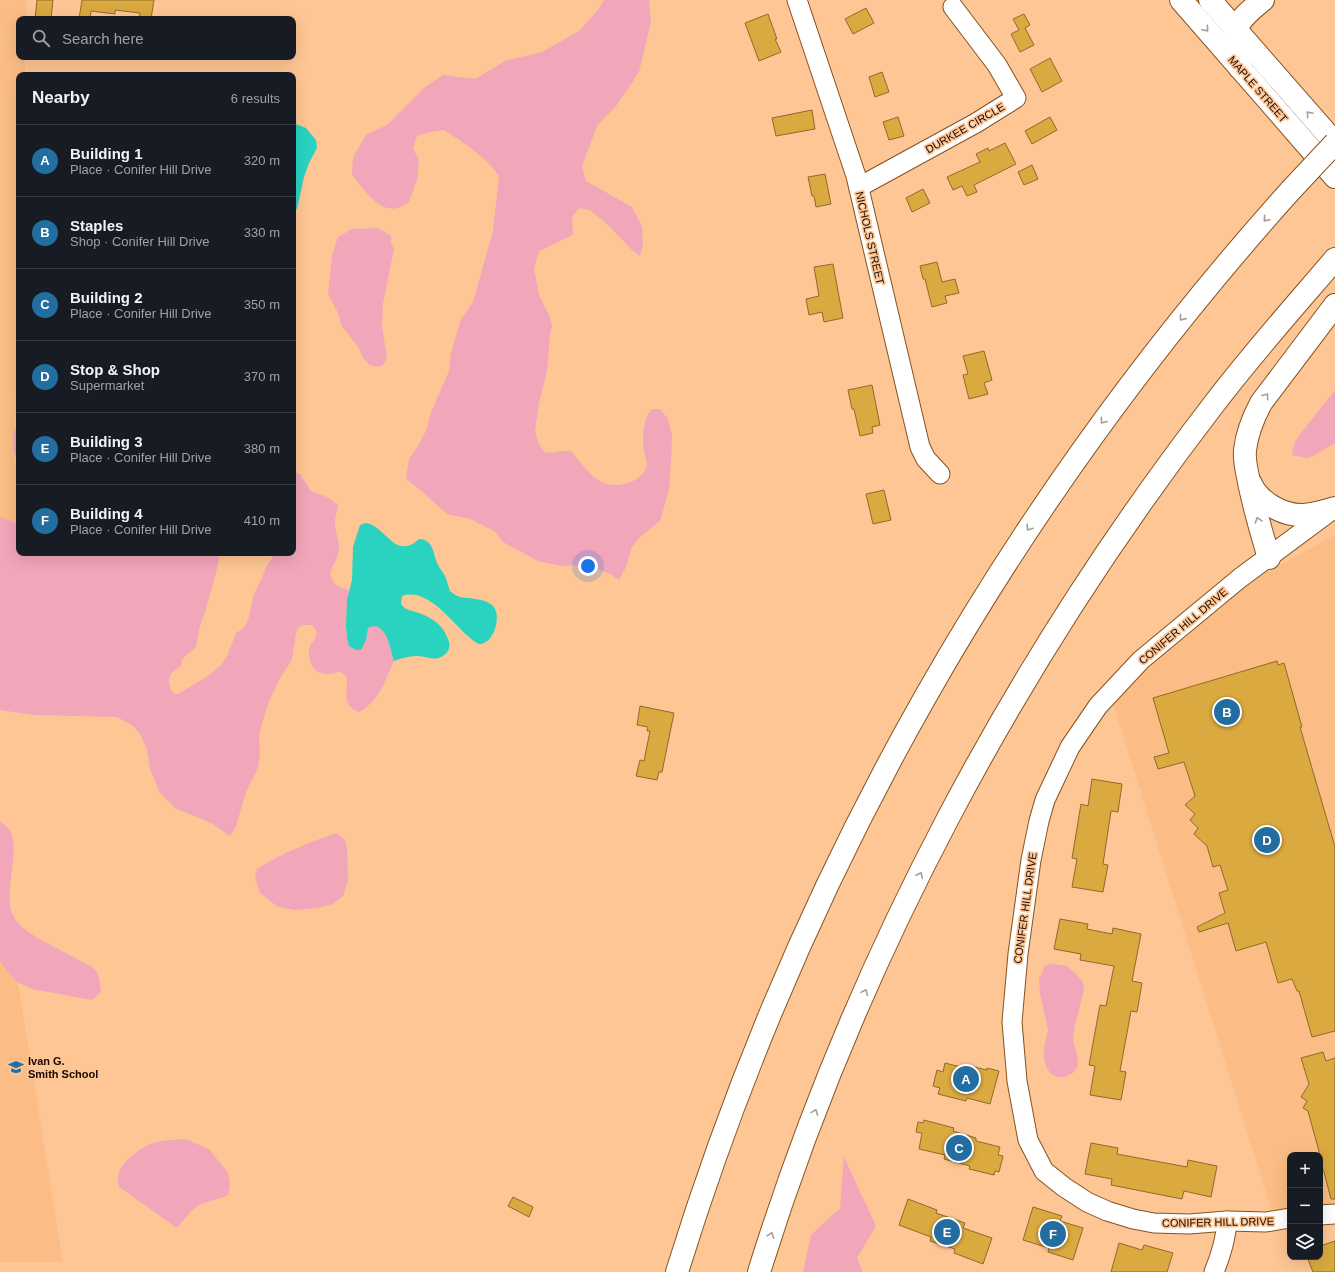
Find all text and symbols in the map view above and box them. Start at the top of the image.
search box [16,16,296,60]
one-way arrow [1202,25,1209,32]
icon: search [30,27,52,49]
text: Search here [62,30,144,47]
street label: MAPLE STREET [1226,53,1290,125]
text: Nearby [32,88,90,107]
text: 6 results [231,91,280,106]
street label: DURKEE CIRCLE [923,100,1007,156]
one-way arrow [1307,111,1314,119]
text: Building 1 [70,145,143,162]
text: A [40,153,50,168]
text: 320 m [244,153,280,168]
text: Place · Conifer Hill Drive [70,162,212,177]
street label: NICHOLS STREET [853,190,887,286]
one-way arrow [1263,214,1270,221]
text: Staples [70,217,123,234]
text: B [40,225,50,240]
text: 330 m [244,225,280,240]
text: Shop · Conifer Hill Drive [70,234,209,249]
text: Building 2 [70,289,143,306]
text: C [40,297,50,312]
text: 350 m [244,297,280,312]
text: Place · Conifer Hill Drive [70,306,212,321]
one-way arrow [1179,314,1186,321]
text: Stop & Shop [70,361,160,378]
text: D [40,369,50,384]
text: 370 m [244,369,280,384]
text: Supermarket [70,378,144,393]
one-way arrow [1261,394,1268,401]
one-way arrow [1101,417,1108,424]
text: Building 3 [70,433,143,450]
text: E [41,441,49,456]
text: 380 m [244,441,280,456]
text: Place · Conifer Hill Drive [70,450,212,465]
text: Building 4 [70,505,143,522]
text: F [41,513,49,528]
text: 410 m [244,513,280,528]
one-way arrow [1254,517,1263,524]
text: Place · Conifer Hill Drive [70,522,212,537]
one-way arrow [1026,524,1034,531]
your location [578,556,598,576]
street label: CONIFER HILL DRIVE [1136,585,1230,667]
pin: B [1214,697,1240,727]
pin: D [1254,825,1280,855]
street label: CONIFER HILL DRIVE [1011,852,1039,964]
one-way arrow [915,871,922,879]
one-way arrow [860,989,868,996]
place label: Ivan G. Smith School [28,1055,98,1080]
school or university icon: Ivan G. Smith School [7,1058,25,1076]
pin: A [953,1064,979,1094]
one-way arrow [810,1109,818,1117]
pin: C [946,1133,972,1163]
map controls [1287,1152,1323,1260]
button: + [1287,1152,1323,1188]
button: − [1287,1188,1323,1224]
street label: CONIFER HILL DRIVE [1162,1215,1274,1229]
pin: E [934,1217,960,1247]
pin: F [1040,1219,1066,1249]
button: layers [1287,1224,1323,1260]
one-way arrow [766,1232,775,1239]

